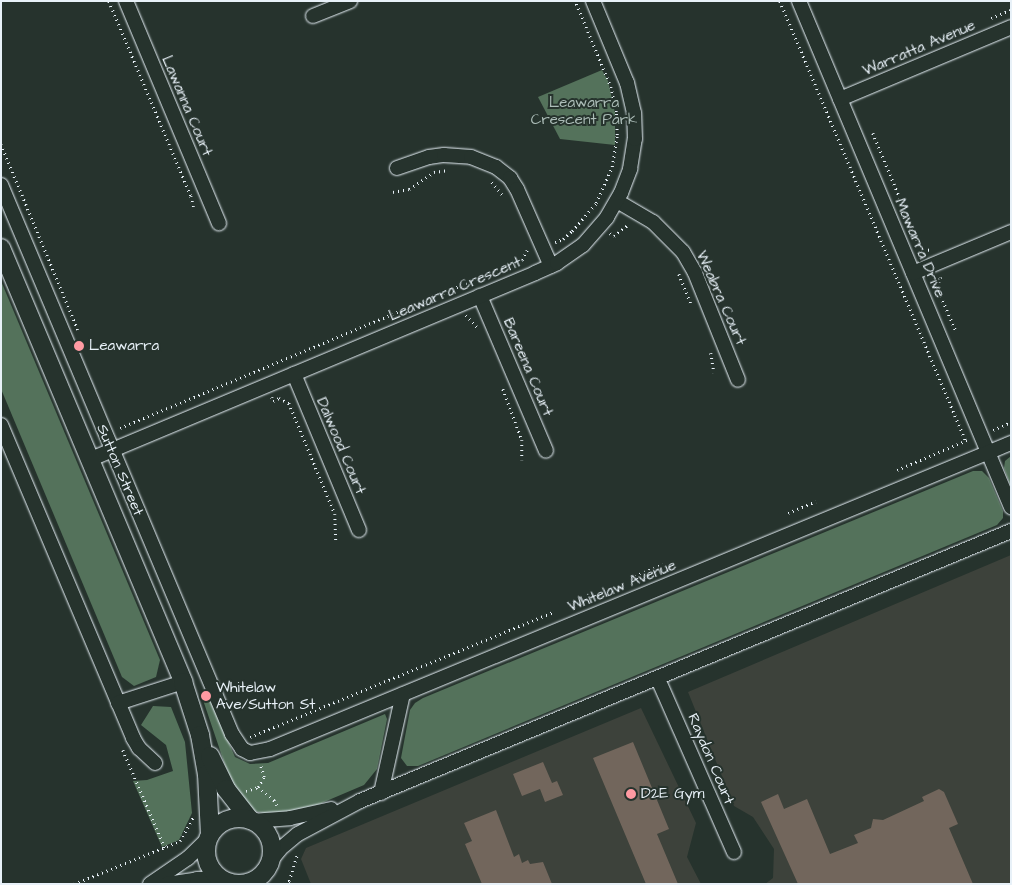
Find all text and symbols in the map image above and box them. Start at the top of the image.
street label: Warratta Avenue [860,16,978,80]
street label: Lawanna Court [158,53,216,159]
park label: Leawarra Crescent Park [531,93,637,128]
street label: Mawarra Drive [891,196,949,300]
street label: Weabra Court [692,248,750,348]
street label: Leawarra Crescent [386,253,524,325]
street label: Bareena Court [499,315,557,419]
place label: Leawarra [89,337,159,355]
marker: Leawarra [73,340,85,352]
street label: Dalwood Court [313,395,369,497]
street label: Sutton Street [93,422,147,518]
street label: Whitelaw Avenue [565,556,679,616]
place label: Whitelaw Ave/Sutton St [216,678,315,713]
marker: Whitelaw Ave/Sutton St [200,690,212,702]
street label: Raydon Court [684,711,738,807]
place label: D2E Gym [641,785,704,803]
marker: D2E Gym [625,788,637,800]

